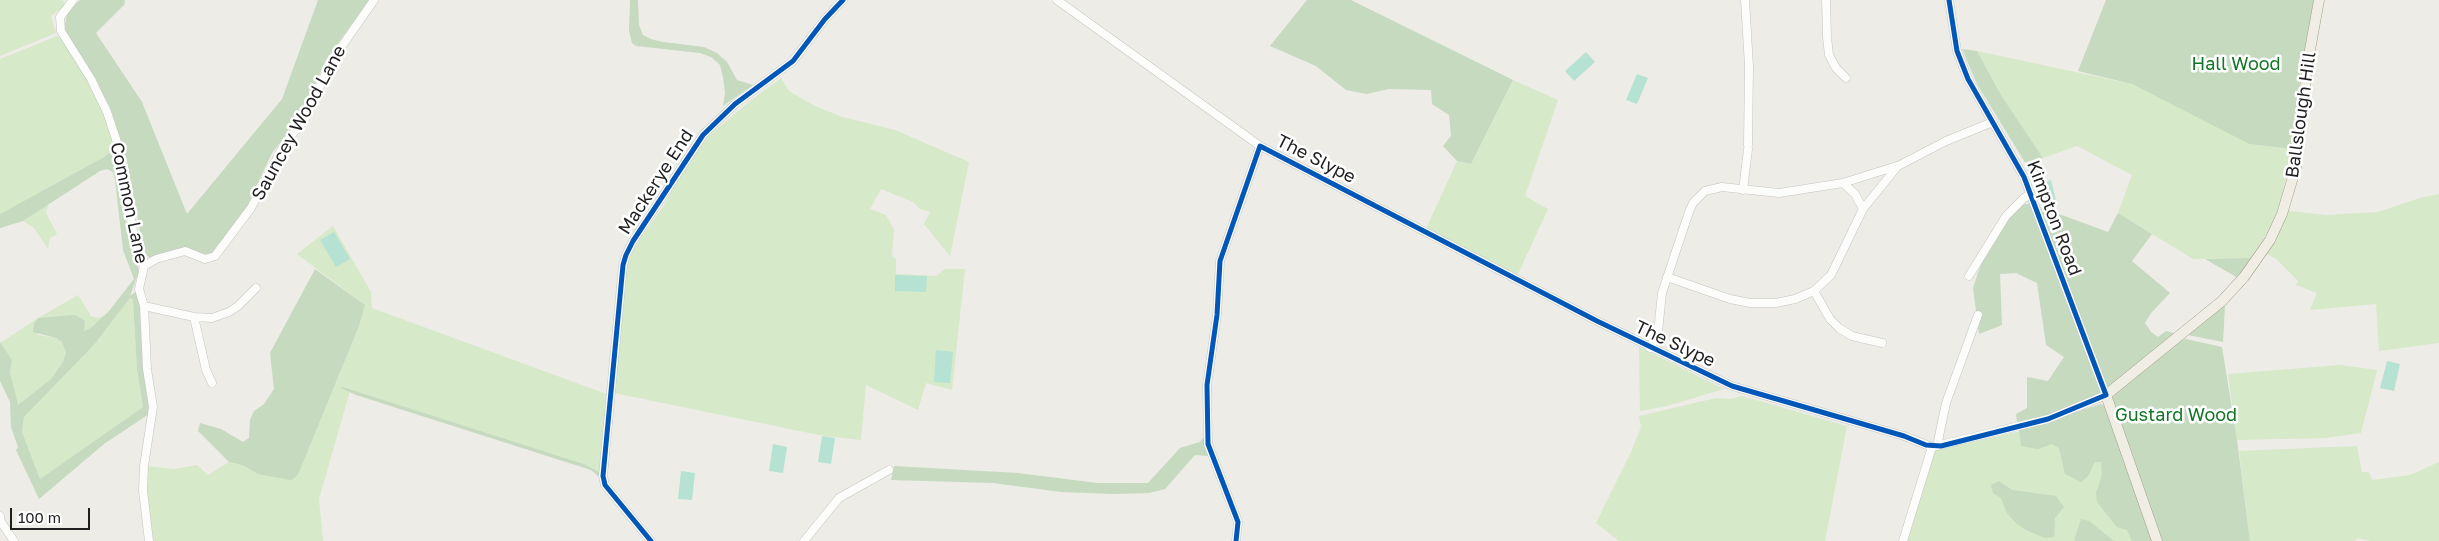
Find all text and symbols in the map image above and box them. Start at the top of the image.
street label: Sauncey Wood Lane [247,42,351,204]
street label: Ballslough Hill [2281,51,2321,179]
park label: Hall Wood [2191,53,2281,75]
street label: Mackerye End [614,125,698,239]
street label: The Slype [1273,130,1359,188]
street label: Common Lane [106,140,152,266]
street label: Kimpton Road [2022,157,2086,279]
street label: The Slype [1632,316,1718,372]
park label: Gustard Wood [2115,404,2237,426]
scale bar [12,498,92,530]
text: 100 m [18,508,61,526]

